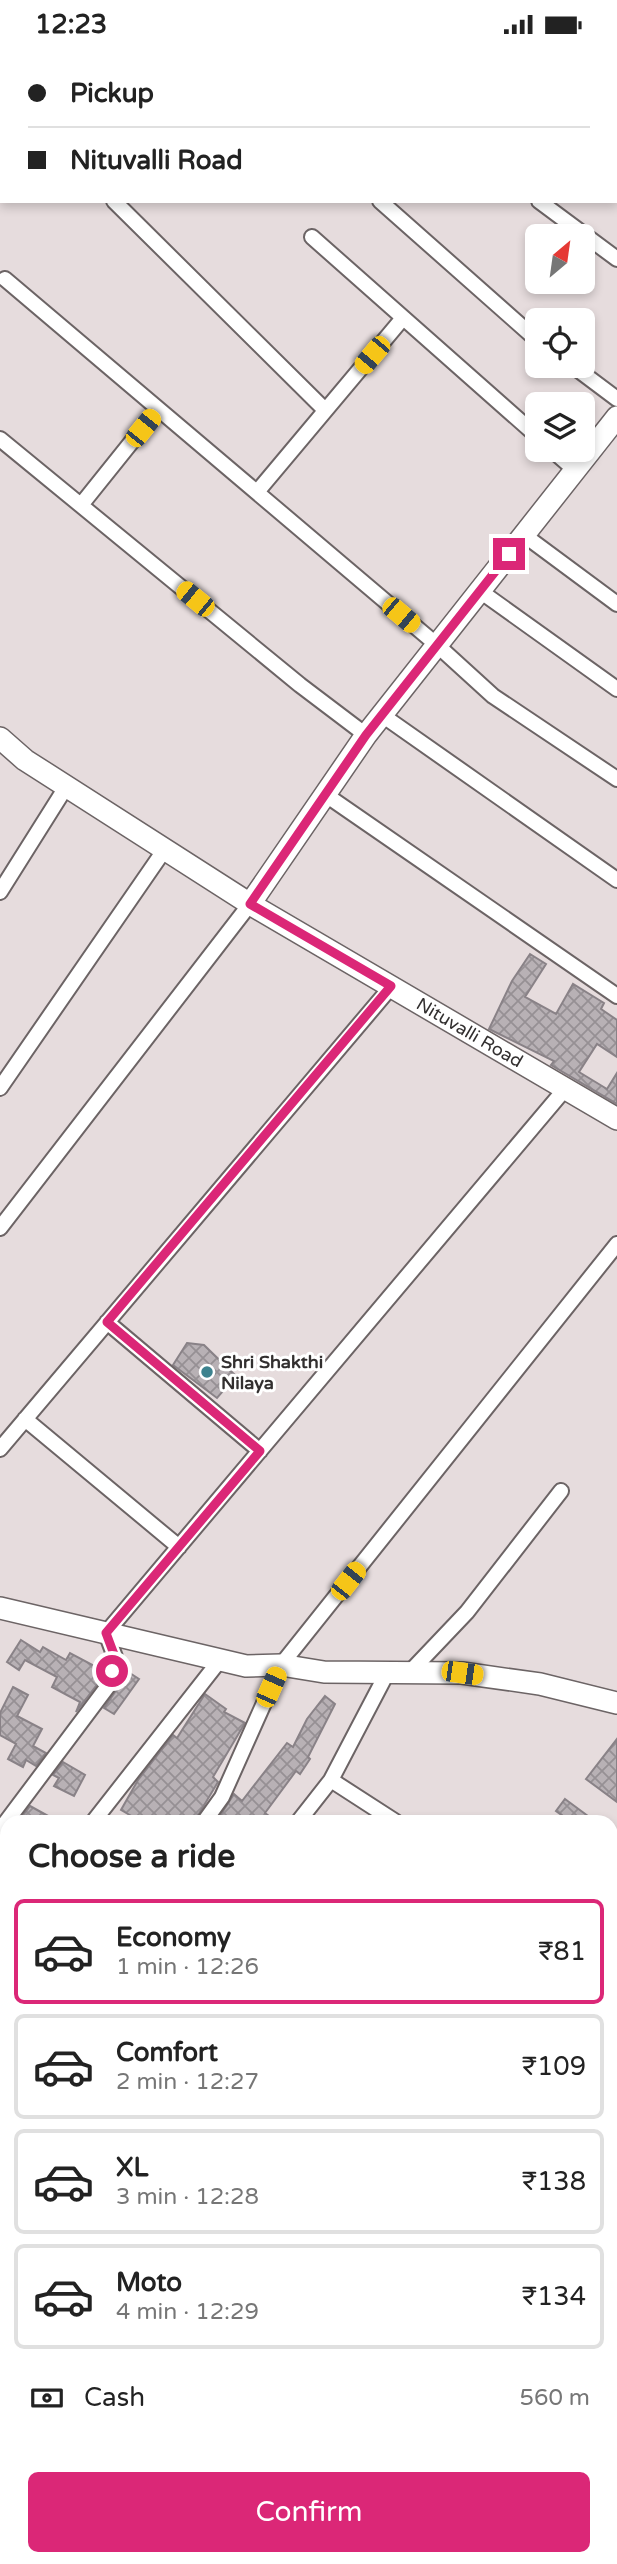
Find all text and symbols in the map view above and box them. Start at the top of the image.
text: 12:23 [35,9,107,40]
text: Pickup [70,78,154,109]
text: Nituvalli Road [70,145,243,176]
north arrow [525,224,595,294]
map controls [525,224,595,462]
button: locate [525,308,595,378]
car [351,332,394,378]
button: layers [525,392,595,462]
car [122,405,165,451]
route end [493,538,525,570]
car [173,578,218,620]
car [379,593,424,637]
street label: Nituvalli Road [412,993,527,1072]
place label: Shri Shakthi Nilaya [221,1351,323,1394]
marker: Shri Shakthi Nilaya [199,1364,215,1380]
car [327,1558,370,1604]
route start [96,1655,128,1687]
car [440,1660,485,1686]
car [253,1664,290,1710]
text: Choose a ride [28,1838,235,1876]
icon: car [32,1920,95,1983]
text: Economy [116,1922,231,1953]
text: ₹81 [538,1936,586,1967]
text: 1 min · 12:26 [116,1953,259,1981]
icon: car [32,2035,95,2098]
text: Comfort [116,2037,218,2068]
text: ₹109 [522,2051,586,2082]
text: 2 min · 12:27 [116,2068,259,2096]
icon: car [32,2150,95,2213]
text: XL [116,2152,148,2183]
text: ₹138 [522,2166,586,2197]
text: 3 min · 12:28 [116,2183,259,2211]
icon: car [32,2265,95,2328]
text: Moto [116,2267,182,2298]
text: ₹134 [522,2281,586,2312]
text: 4 min · 12:29 [116,2298,259,2326]
icon: cash [28,2379,66,2417]
text: Cash [84,2382,145,2413]
text: 560 m [520,2384,590,2412]
button: Confirm [28,2472,590,2552]

